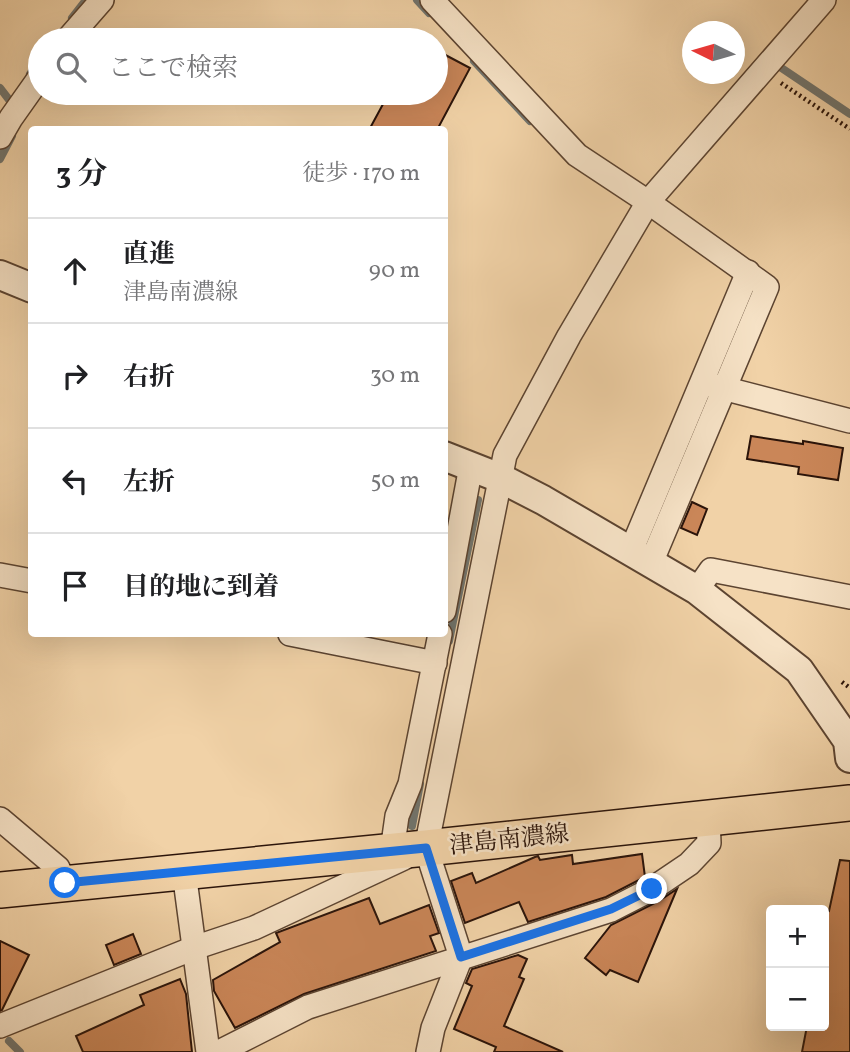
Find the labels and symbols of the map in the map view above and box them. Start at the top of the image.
north arrow [682,21,745,84]
street label: 津島南濃線 [448,818,571,864]
route start [49,867,80,898]
route end [636,873,667,904]

